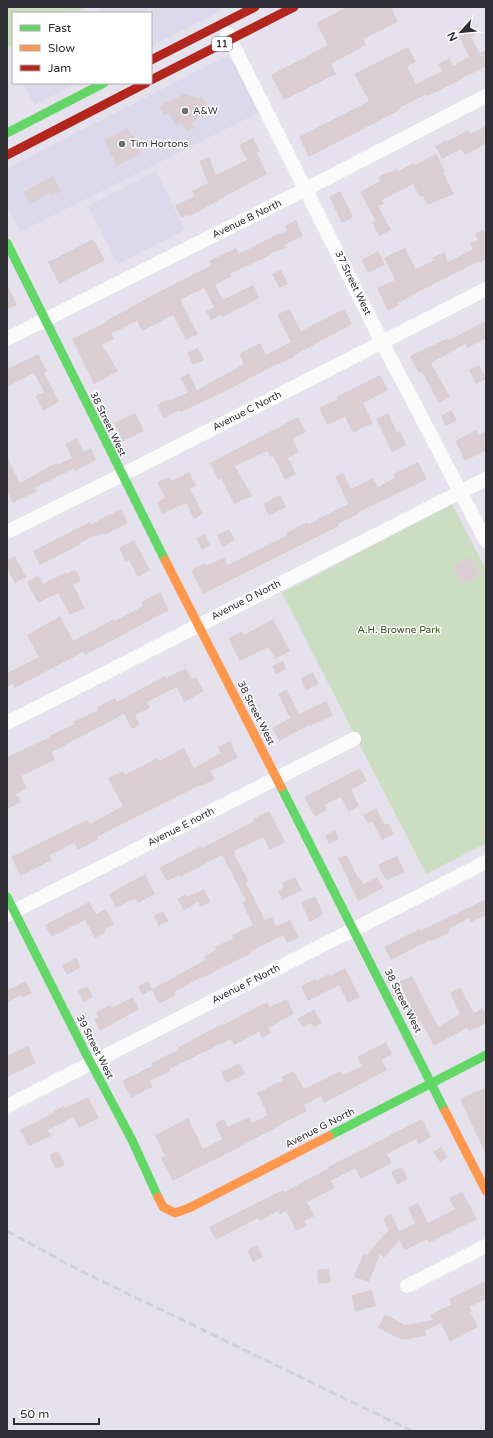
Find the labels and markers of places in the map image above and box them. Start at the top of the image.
place label: A&W [193,105,218,117]
marker: A&W [180,106,190,116]
place label: Tim Hortons [130,138,188,150]
marker: Tim Hortons [117,139,127,149]

